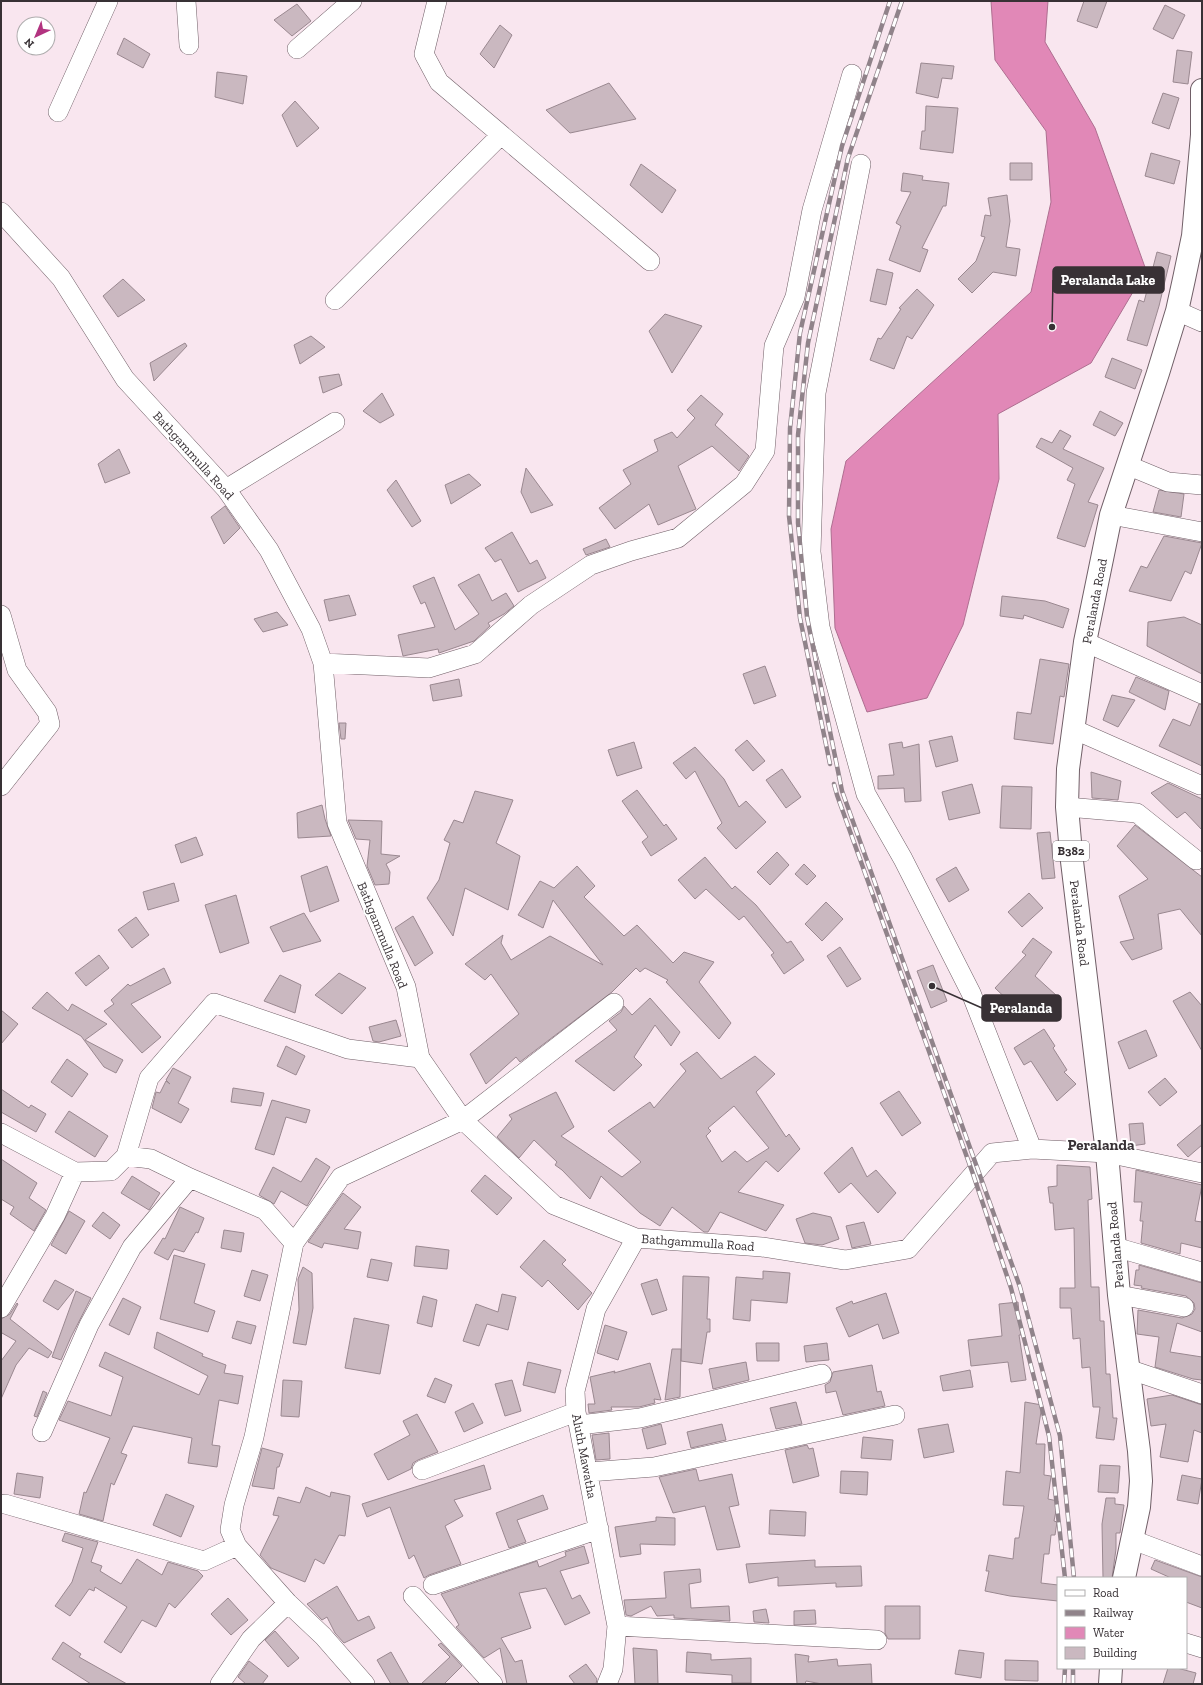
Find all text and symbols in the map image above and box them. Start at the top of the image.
north arrow [16,16,56,56]
text: N [21,35,37,50]
callout: Peralanda Lake [1053,267,1164,293]
text: Peralanda Lake [1061,272,1156,289]
street label: Bathgammulla Road [150,408,237,503]
street label: Peralanda Road [1079,557,1110,645]
road number: B382 [1053,841,1089,861]
street label: Peralanda Road [1067,879,1092,967]
street label: Bathgammulla Road [354,880,411,991]
callout: Peralanda [982,995,1061,1021]
text: Peralanda [990,1000,1052,1017]
district label: Peralanda [1067,1136,1135,1154]
street label: Peralanda Road [1104,1201,1127,1289]
street label: Bathgammulla Road [641,1231,755,1254]
street label: Aluth Mawatha [569,1412,600,1500]
legend [1057,1577,1187,1669]
text: Road [1093,1586,1119,1600]
text: Railway [1093,1606,1134,1620]
text: Water [1093,1626,1125,1640]
text: Building [1093,1646,1137,1660]

